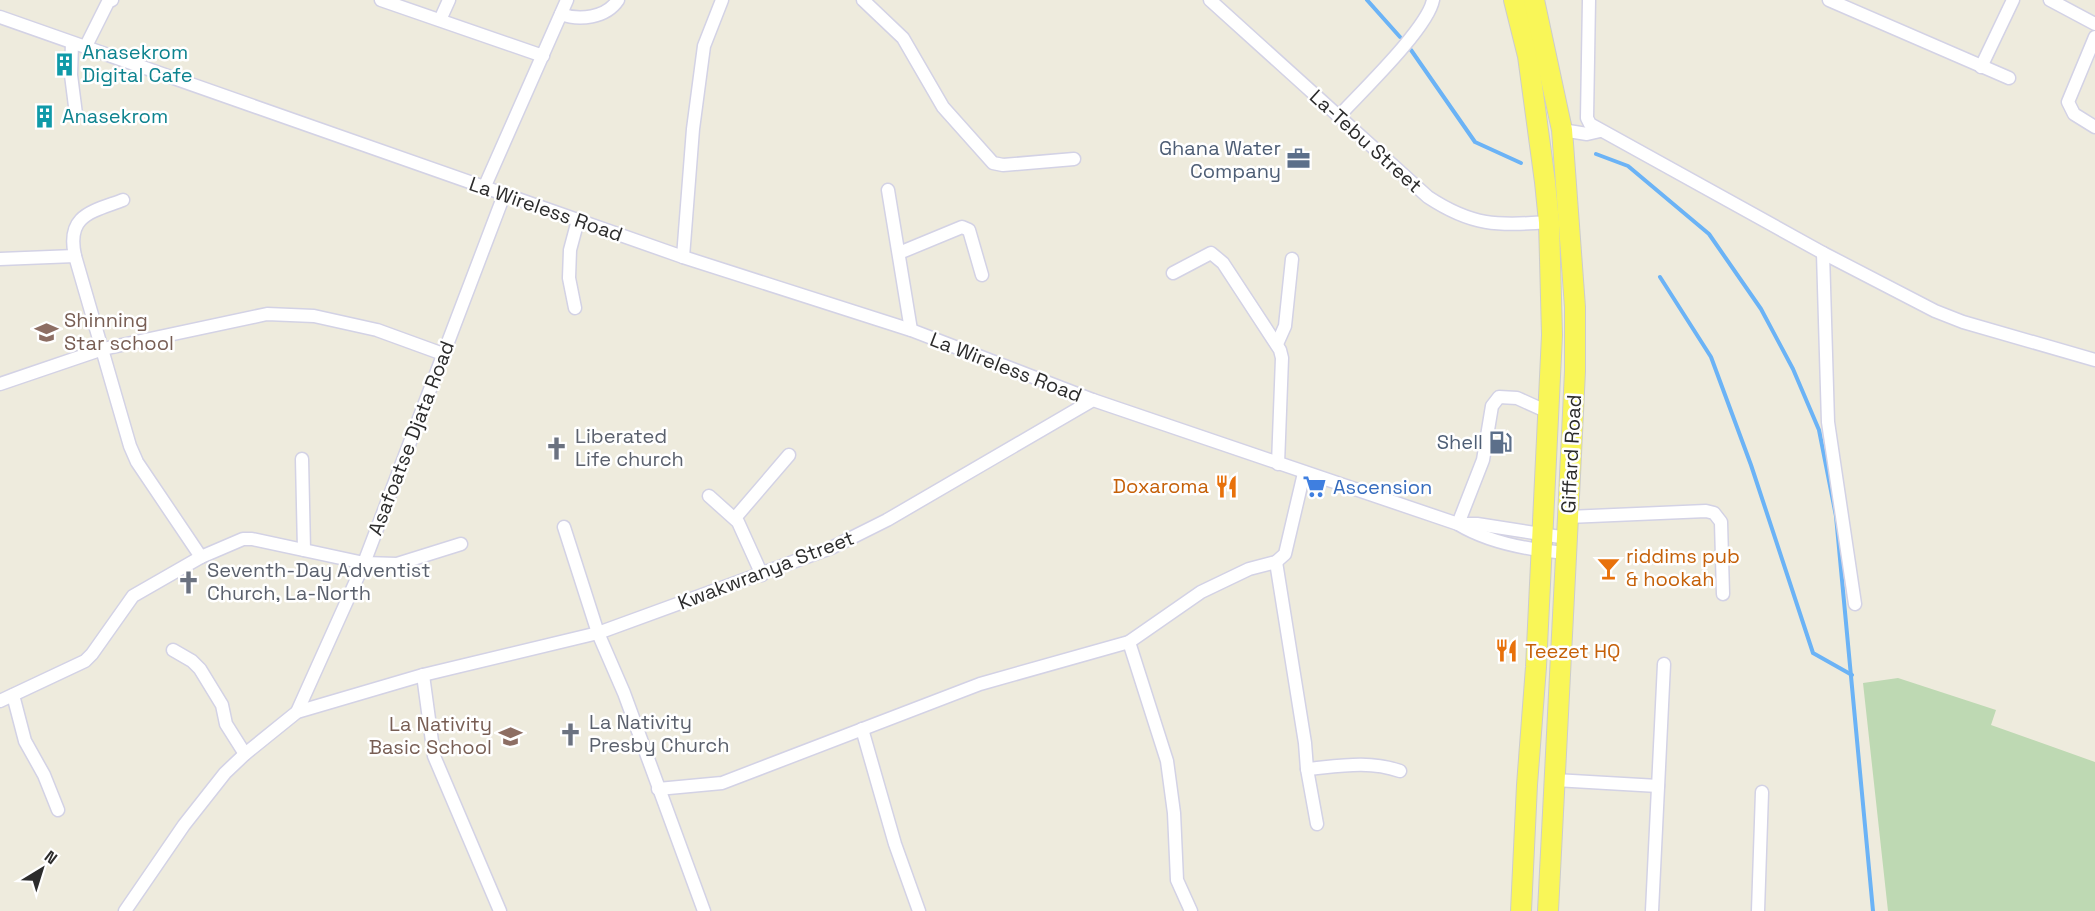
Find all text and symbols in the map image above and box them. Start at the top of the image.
place label: Anasekrom Digital Cafe [82,39,193,88]
building icon: Anasekrom Digital Cafe [51,51,77,77]
street label: La-Tebu Street [1304,84,1428,198]
building icon: Anasekrom [31,103,57,129]
place label: Anasekrom [62,103,168,129]
place label: Ghana Water Company [1159,135,1281,184]
office icon: Ghana Water Company [1286,146,1312,172]
street label: La Wireless Road [466,171,626,247]
place label: Shinning Star school [64,307,174,356]
school or university icon: Shinning Star school [33,319,59,345]
street label: La Wireless Road [926,326,1086,408]
street label: Asafoatse Djata Road [362,337,460,539]
street label: Giffard Road [1555,394,1587,514]
place label: Liberated Life church [575,423,684,472]
place label: Shell [1437,429,1483,455]
fuel station icon: Shell [1488,429,1514,455]
church icon: Liberated Life church [544,435,570,461]
place label: Doxaroma [1113,473,1209,499]
restaurant icon: Doxaroma [1214,473,1240,499]
supermarket icon: Ascension [1302,474,1328,500]
place label: Ascension [1333,474,1432,500]
street label: Kwakwranya Street [674,524,858,616]
place label: riddims pub & hookah [1626,543,1740,592]
bar icon: riddims pub & hookah [1595,555,1621,581]
place label: Seventh-Day Adventist Church, La-North [207,557,430,606]
church icon: Seventh-Day Adventist Church, La-North [176,569,202,595]
restaurant icon: Teezet HQ [1494,638,1520,664]
place label: Teezet HQ [1525,638,1620,664]
place label: La Nativity Presby Church [589,709,729,758]
place label: La Nativity Basic School [369,711,492,760]
church icon: La Nativity Presby Church [558,721,584,747]
school or university icon: La Nativity Basic School [497,723,523,749]
north arrow [12,839,72,899]
text: N [40,846,62,869]

